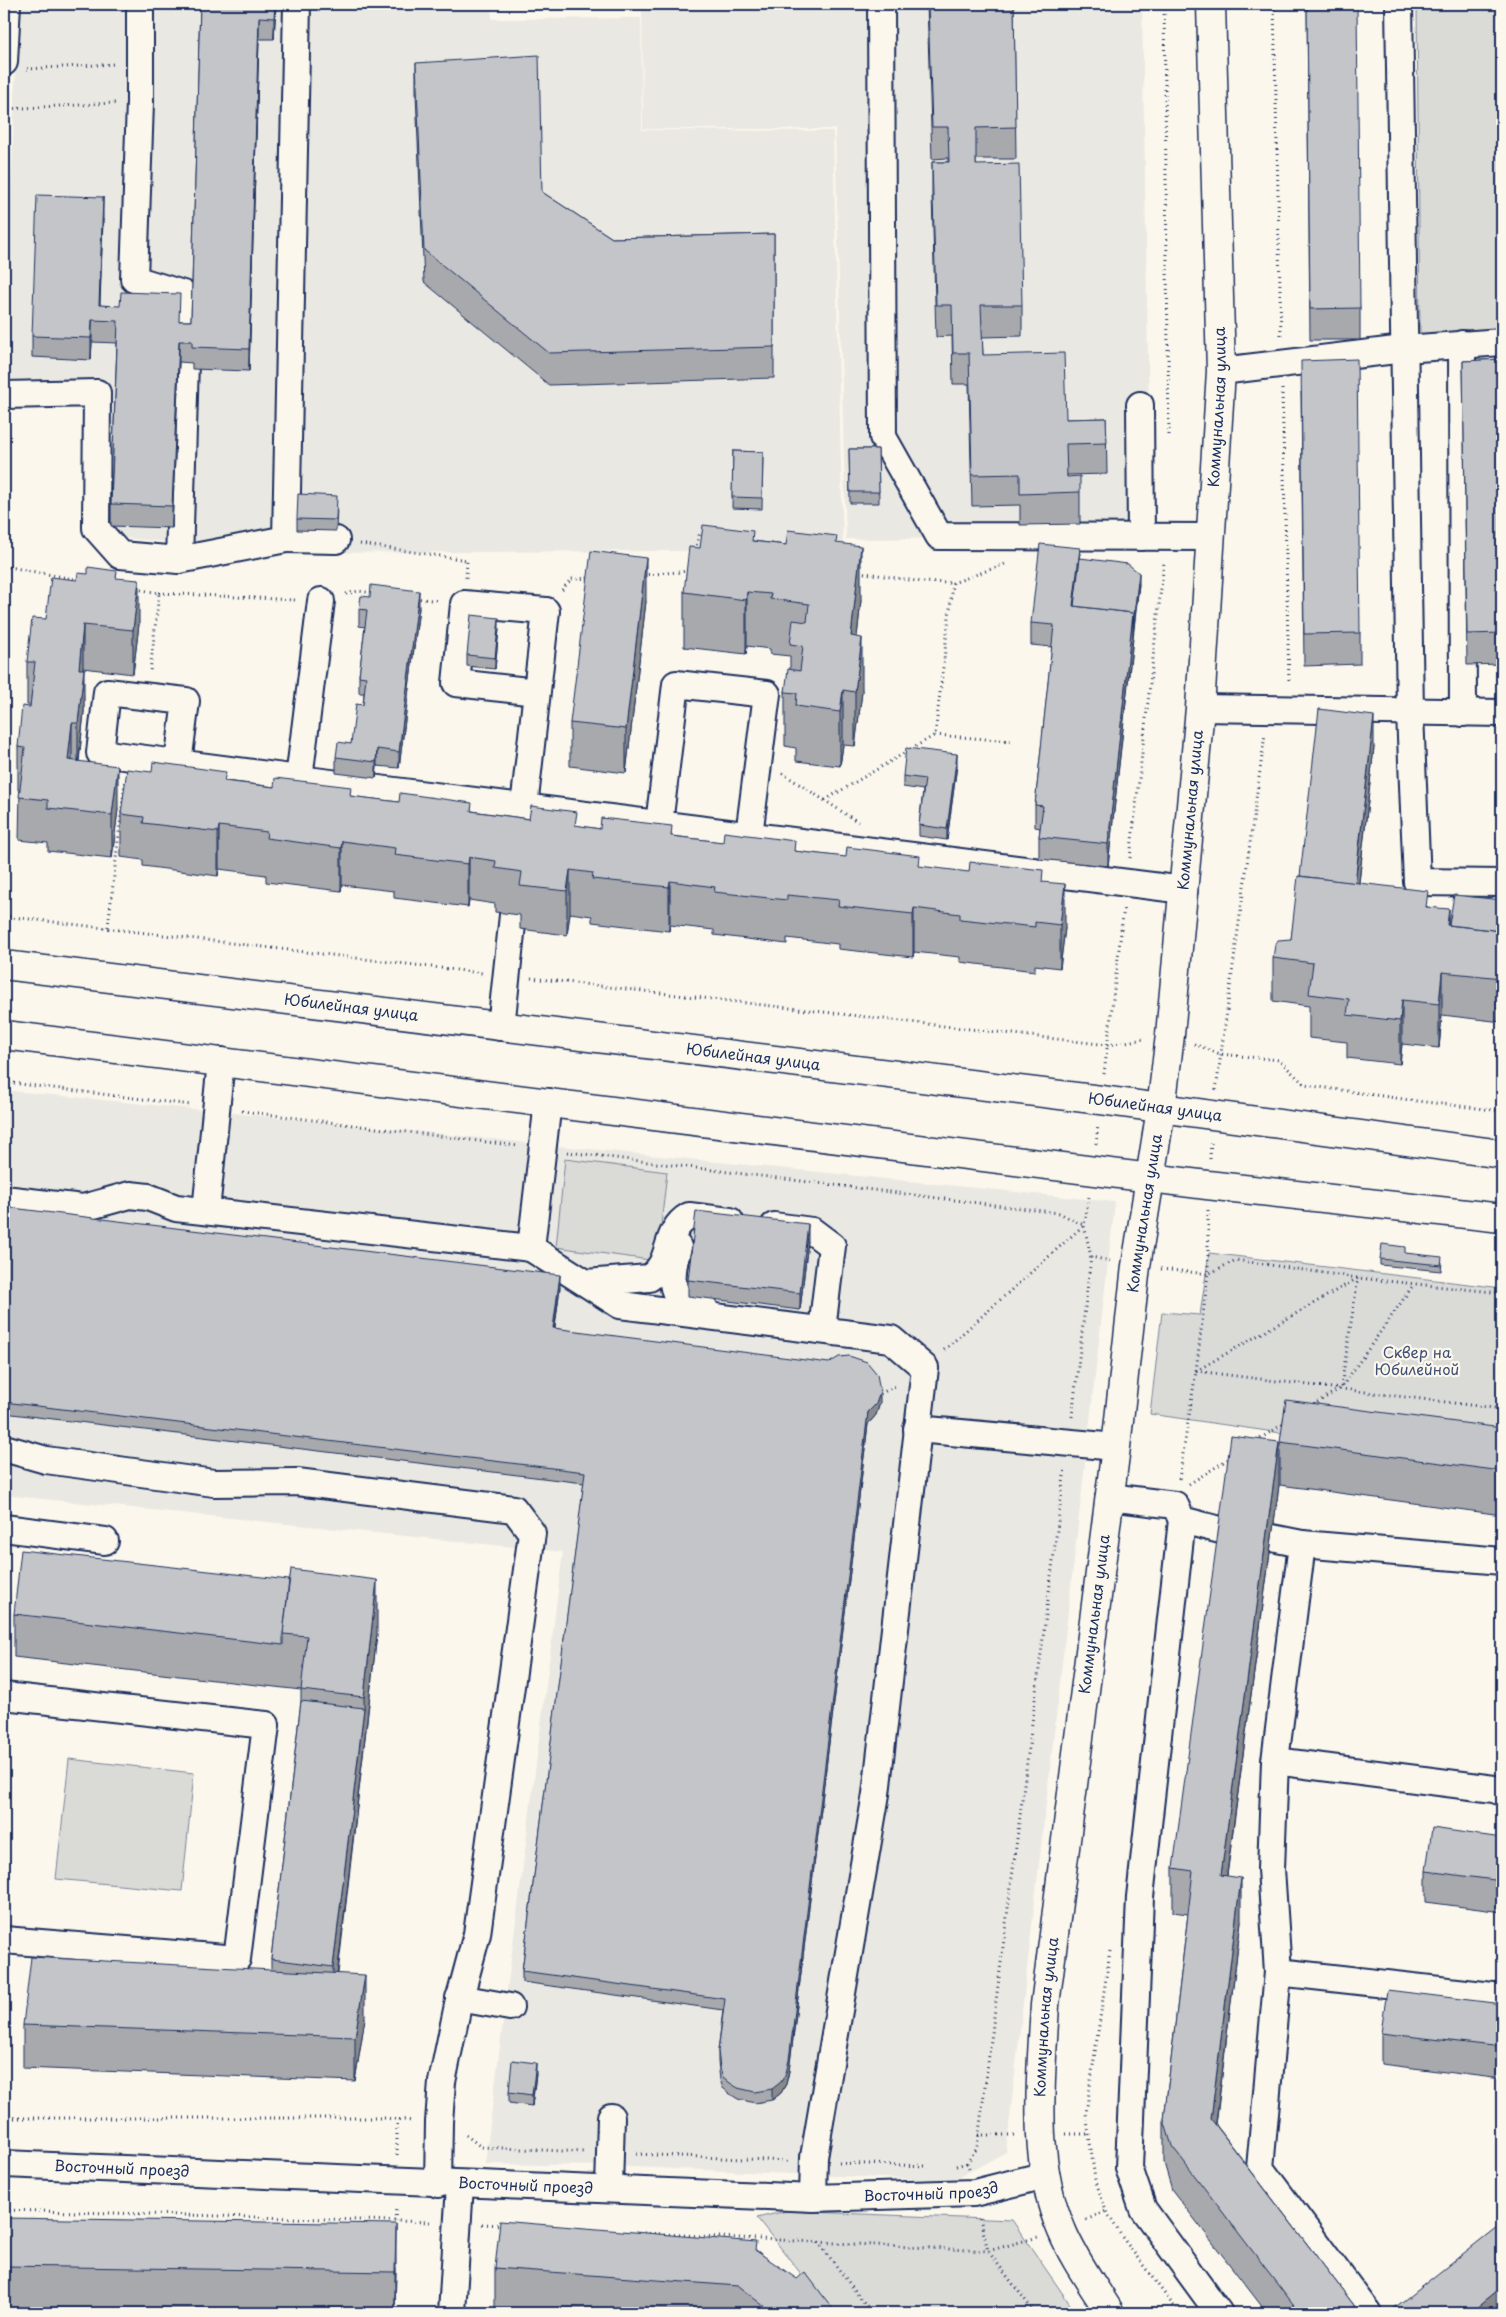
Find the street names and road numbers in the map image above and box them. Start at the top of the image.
street label: Коммунальная улица [1201,326,1231,488]
street label: Коммунальная улица [1170,728,1208,891]
street label: Юбилейная улица [283,987,420,1026]
street label: Юбилейная улица [685,1036,822,1075]
street label: Юбилейная улица [1087,1086,1224,1126]
street label: Коммунальная улица [1120,1131,1167,1294]
street label: Коммунальная улица [1072,1532,1115,1695]
street label: Коммунальная улица [1027,1935,1064,2097]
street label: Восточный проезд [54,2153,190,2182]
street label: Восточный проезд [457,2170,594,2199]
street label: Восточный проезд [863,2174,1001,2206]

